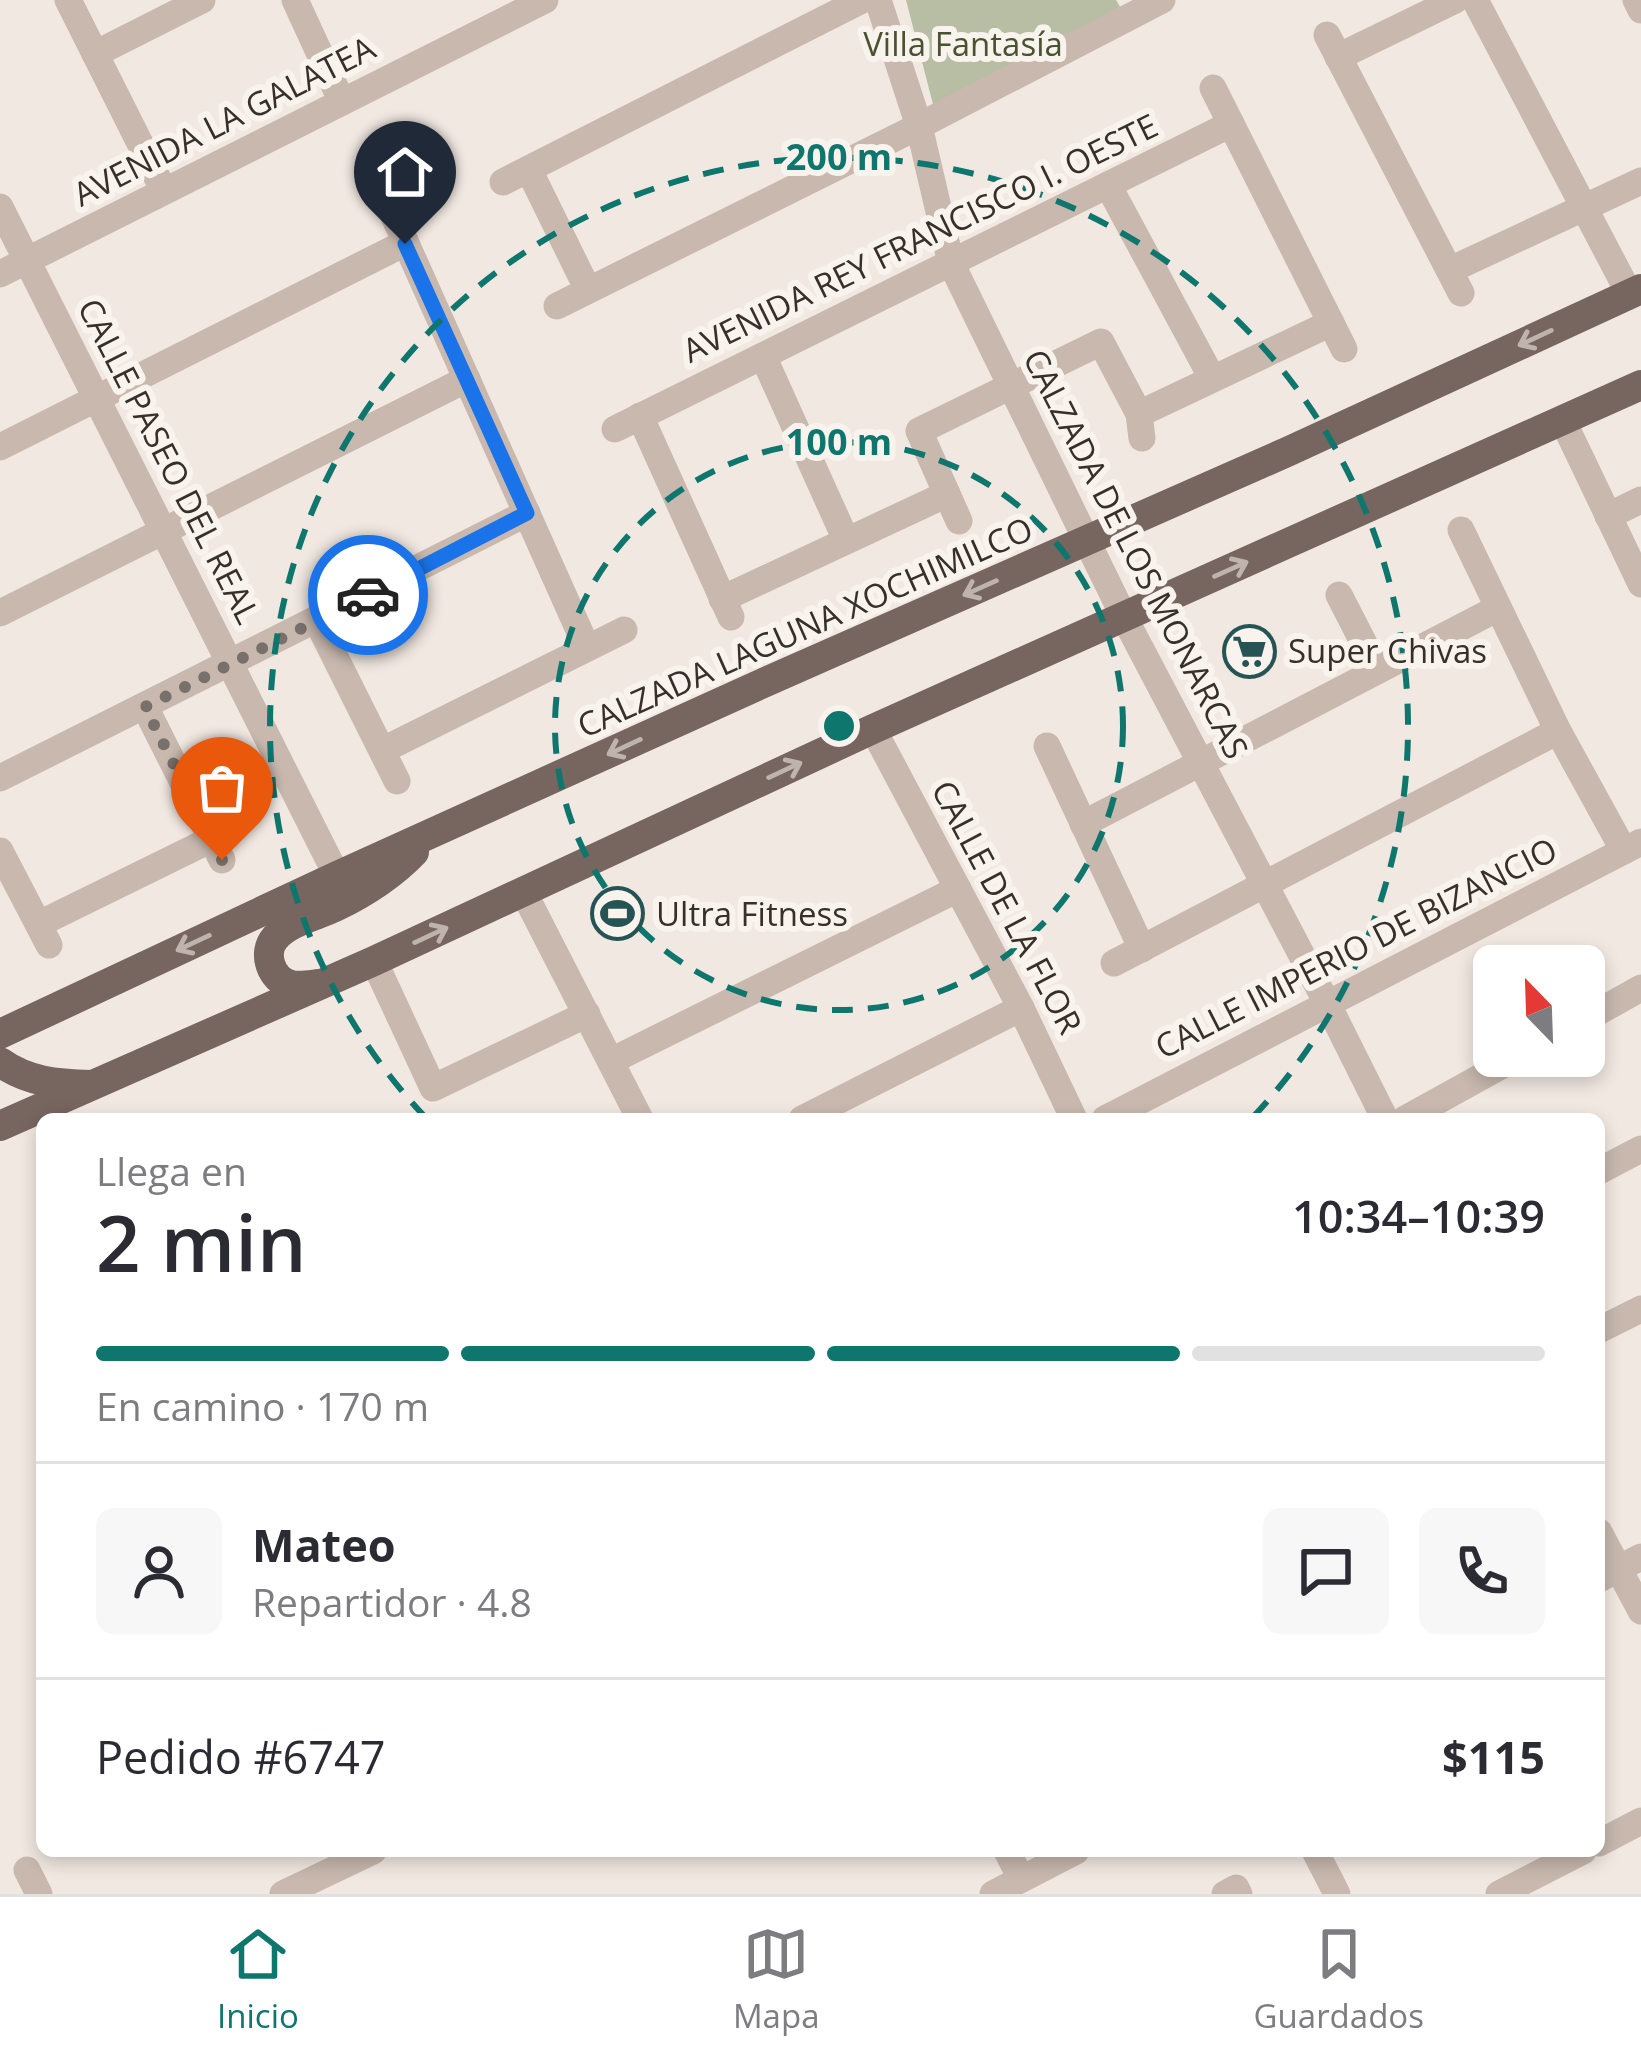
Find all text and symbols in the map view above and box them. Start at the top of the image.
park label: Villa Fantasía [863,21,1063,66]
street label: AVENIDA LA GALATEA [65,25,383,216]
street label: AVENIDA REY FRANCISCO I. OESTE [675,103,1165,372]
pin [354,121,456,244]
text: 200 m [786,132,892,181]
icon: home [372,139,438,205]
street label: CALLE PASEO DEL REAL [68,290,271,631]
one-way arrow [1518,328,1554,350]
street label: CALZADA DE LOS MONARCAS [1013,341,1259,766]
text: 100 m [786,417,892,466]
street label: CALZADA LAGUNA XOCHIMILCO [570,506,1040,748]
courier [308,535,428,655]
one-way arrow [1212,557,1248,579]
icon: car [335,562,401,628]
one-way arrow [963,579,1000,600]
supermarket icon: Super Chivas [1221,623,1277,679]
place label: Super Chivas [1288,628,1487,673]
centre of rings [818,705,860,747]
pin [171,737,273,860]
one-way arrow [607,737,643,759]
icon: bag [189,755,255,821]
one-way arrow [766,758,802,780]
street label: CALLE DE LA FLOR [922,772,1093,1041]
street label: CALLE IMPERIO DE BIZANCIO [1147,826,1565,1069]
sports icon: Ultra Fitness [589,886,645,942]
place label: Ultra Fitness [656,891,848,936]
one-way arrow [412,923,448,945]
one-way arrow [176,933,212,955]
north arrow [1473,945,1605,1077]
map controls [1473,945,1605,1077]
text: Llega en [96,1144,247,1197]
text: 10:34–10:39 [1292,1185,1545,1246]
text: 2 min [96,1189,307,1295]
text: En camino · 170 m [96,1379,429,1432]
button: person [96,1508,222,1634]
button: chat [1263,1508,1389,1634]
button: phone [1419,1508,1545,1634]
text: Mateo [252,1514,396,1575]
text: Repartidor · 4.8 [252,1575,532,1628]
text: Pedido #6747 [96,1726,386,1787]
text: $115 [1442,1726,1545,1787]
tab: Inicio [217,1921,299,2038]
tab: Mapa [733,1921,819,2038]
tab: Guardados [1254,1921,1424,2038]

